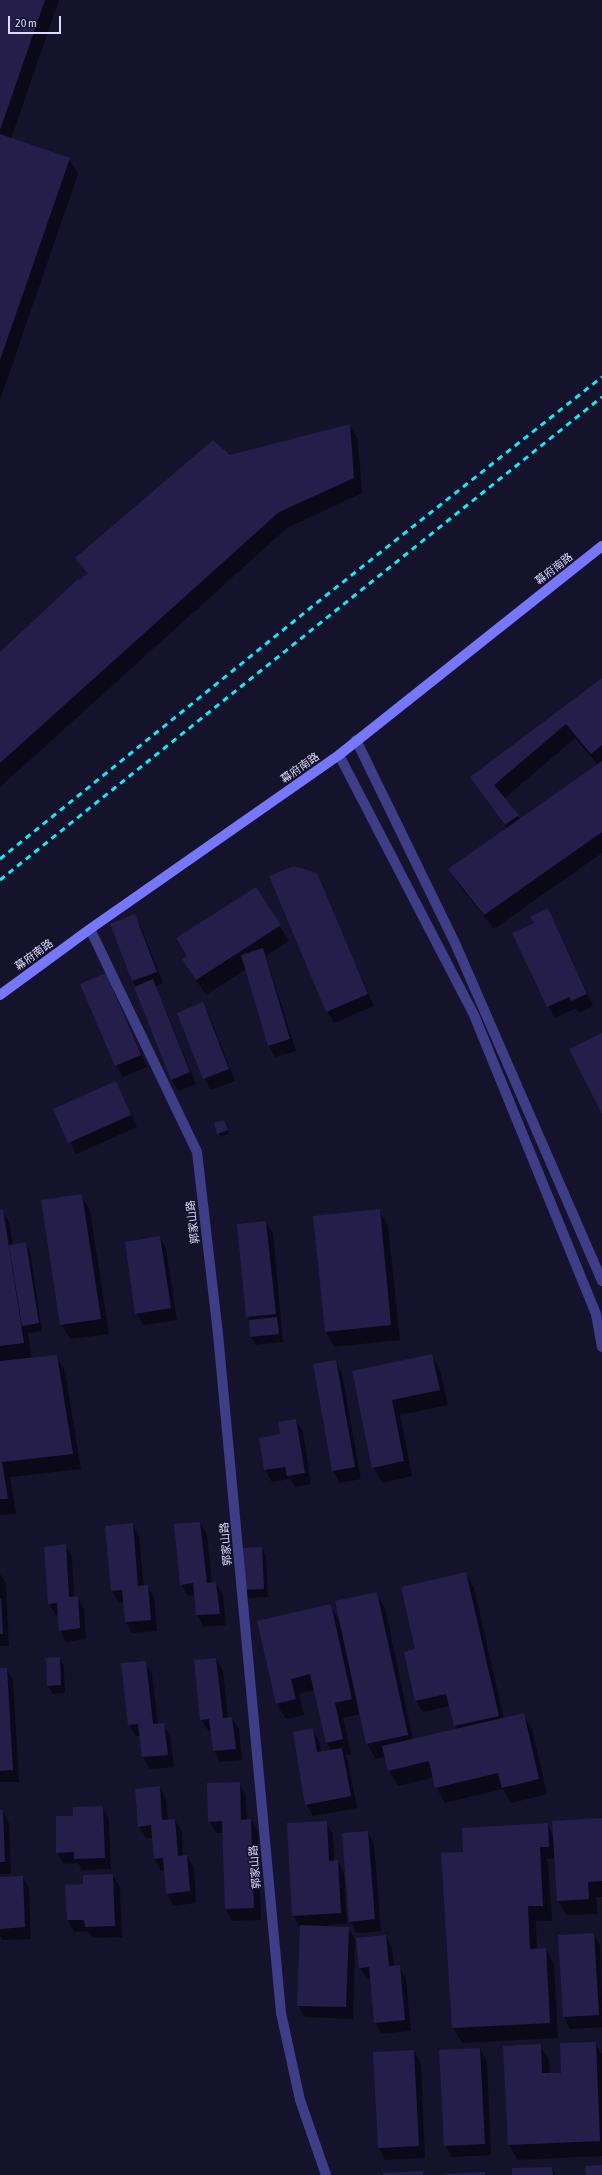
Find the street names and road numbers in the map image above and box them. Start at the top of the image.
street label: 幕府南路 [533,550,575,588]
street label: 幕府南路 [278,750,322,786]
street label: 幕府南路 [12,937,56,973]
street label: 郭家山路 [184,1199,202,1245]
street label: 郭家山路 [218,1522,234,1566]
street label: 郭家山路 [247,1845,263,1889]

